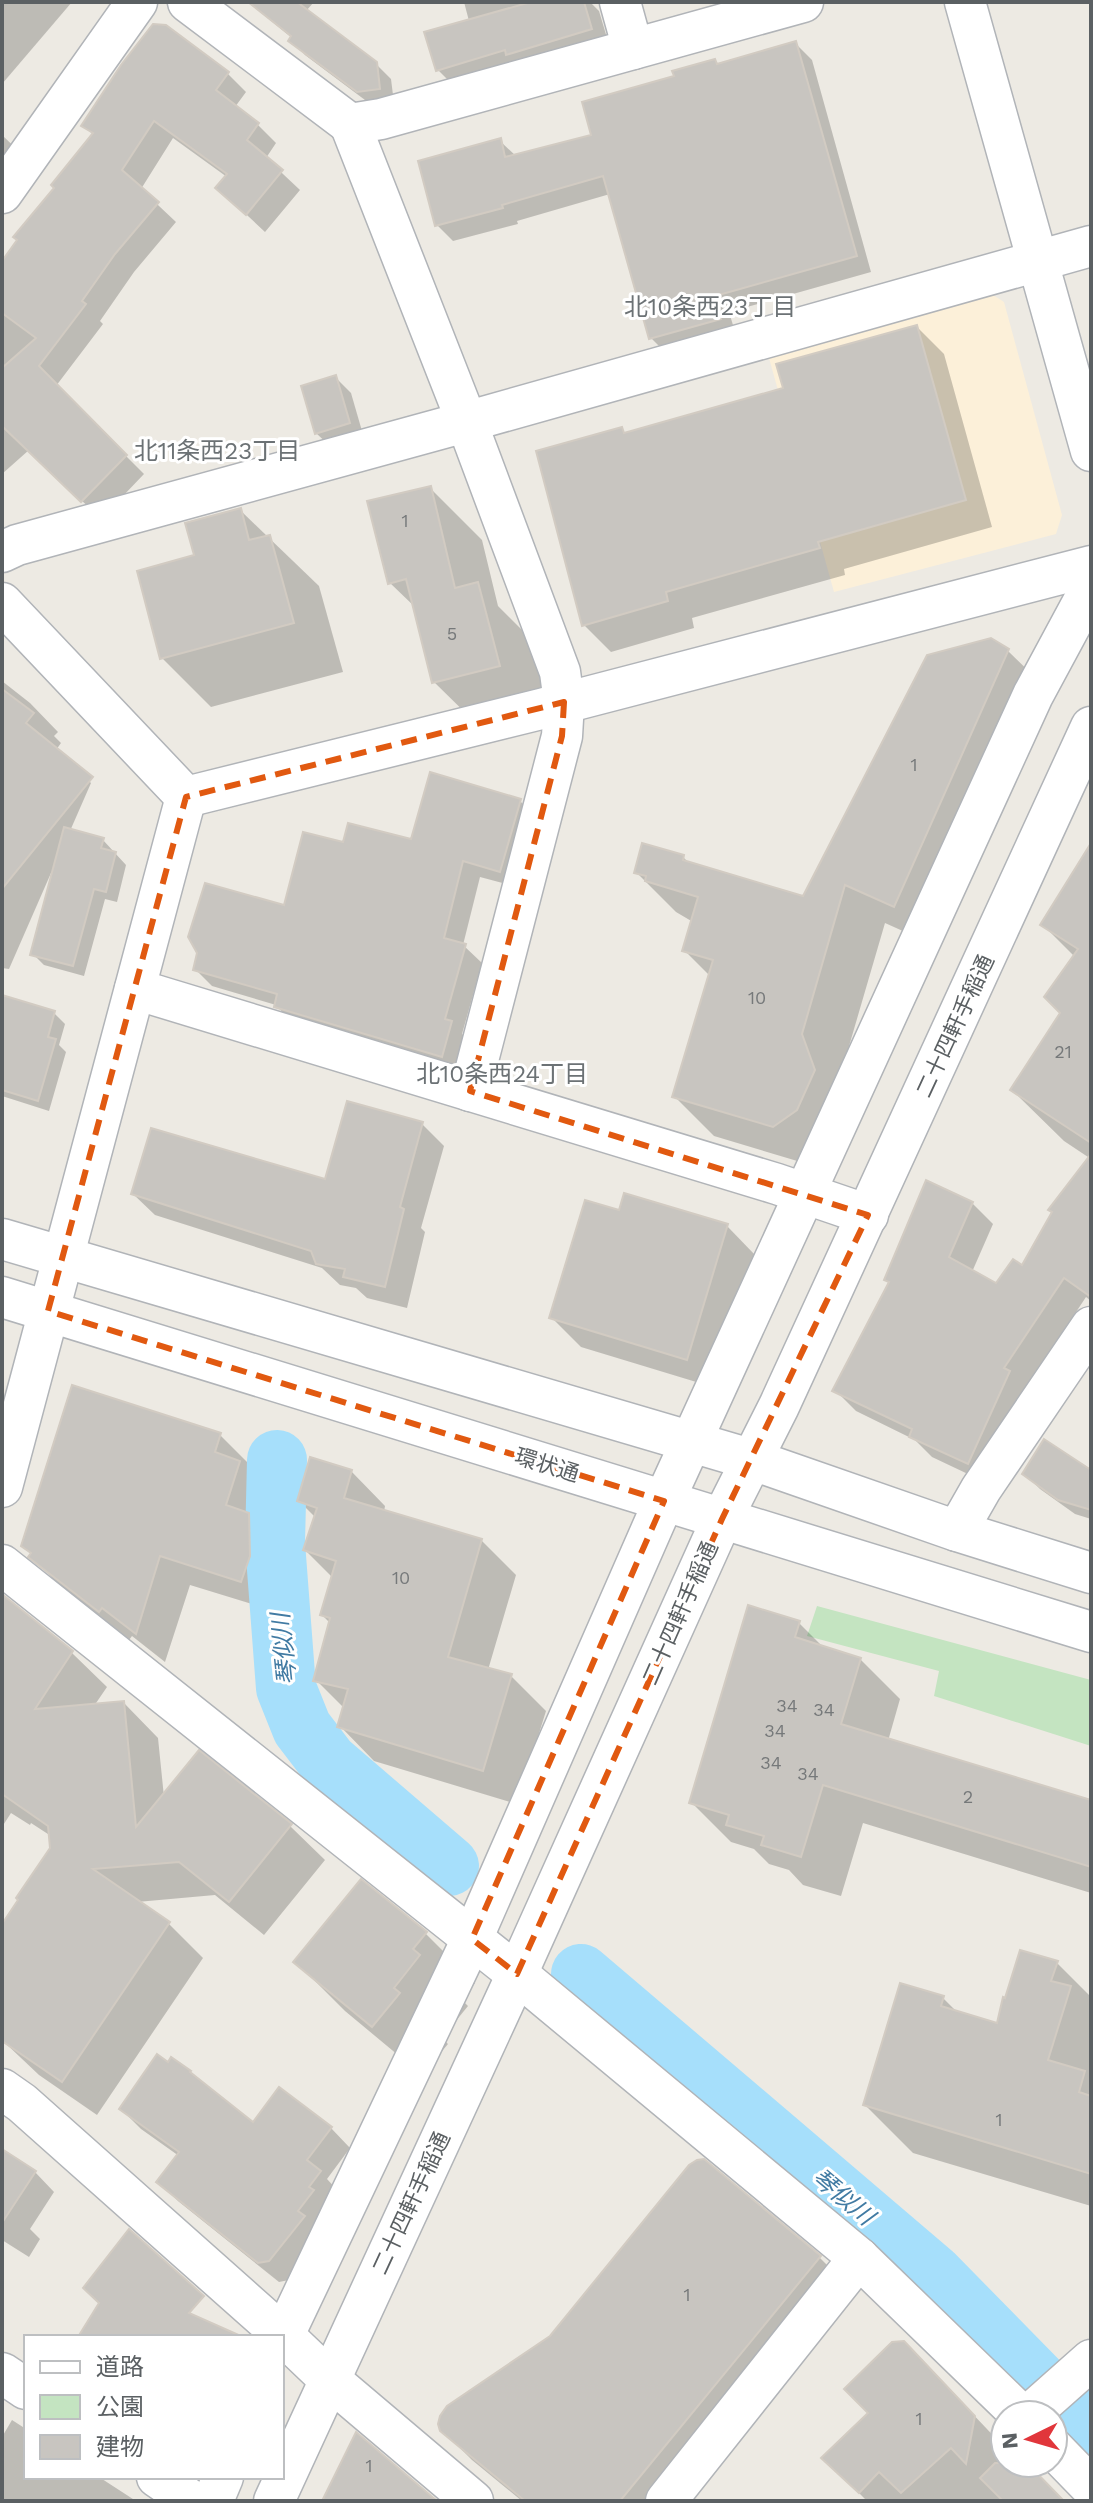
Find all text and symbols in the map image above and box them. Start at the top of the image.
district label: 北10条西23丁目 [624,293,796,321]
district label: 北11条西23丁目 [134,437,300,465]
house number: 1 [401,510,409,531]
house number: 5 [447,623,457,644]
house number: 1 [910,754,918,775]
street label: 二十四軒手稲通 [911,951,999,1101]
house number: 10 [748,987,766,1008]
house number: 21 [1054,1041,1072,1062]
district label: 北10条西24丁目 [416,1060,588,1088]
street label: 環状通 [512,1443,582,1487]
street label: 二十四軒手稲通 [637,1538,723,1688]
house number: 10 [392,1567,410,1588]
water label: 琴似川 [266,1609,302,1686]
house number: 34 [776,1695,798,1716]
house number: 34 [813,1699,835,1720]
house number: 34 [764,1720,786,1741]
house number: 34 [760,1752,782,1773]
house number: 34 [797,1763,819,1784]
house number: 2 [963,1786,973,1807]
house number: 1 [995,2109,1003,2130]
street label: 二十四軒手稲通 [367,2128,455,2278]
water label: 琴似川 [806,2163,882,2233]
house number: 1 [683,2284,691,2305]
legend [24,2335,284,2479]
text: 道路 [96,2353,144,2381]
text: 公園 [96,2393,144,2421]
north arrow [989,2399,1069,2479]
house number: 1 [915,2408,923,2429]
text: N [996,2431,1023,2450]
text: 建物 [96,2433,144,2461]
house number: 1 [365,2455,373,2476]

